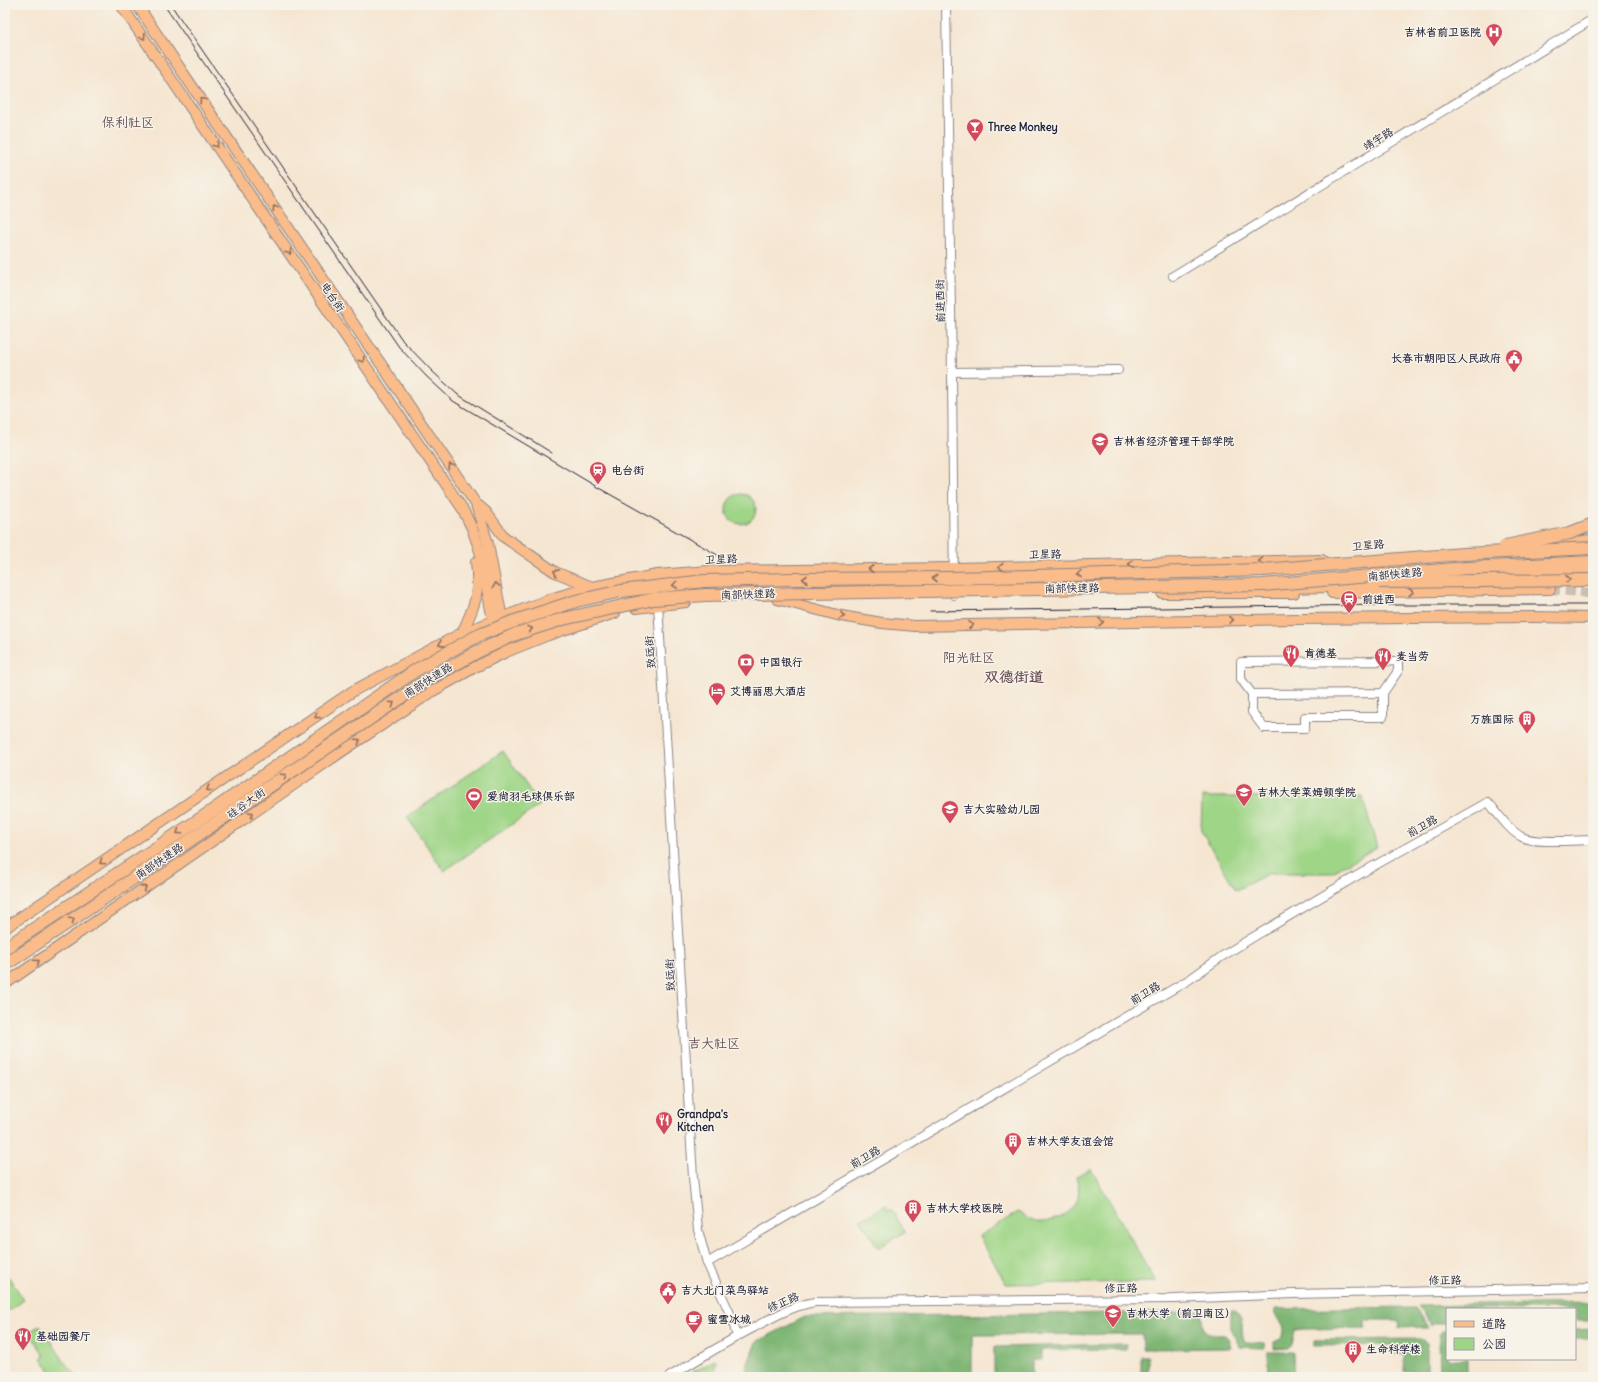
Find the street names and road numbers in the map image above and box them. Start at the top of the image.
street label: 靖宇路 [1360,125,1396,153]
street label: 前进西街 [933,278,947,323]
street label: 电台街 [318,279,349,315]
street label: 卫星路 [1351,537,1385,553]
street label: 卫星路 [1028,547,1062,561]
street label: 卫星路 [704,551,738,567]
street label: 南部快速路 [1367,565,1423,583]
street label: 南部快速路 [1044,581,1100,595]
street label: 南部快速路 [720,586,776,602]
street label: 致远街 [642,634,658,669]
street label: 南部快速路 [401,659,455,701]
street label: 硅谷大街 [224,784,269,821]
street label: 前卫路 [1404,812,1440,840]
street label: 南部快速路 [132,840,186,882]
street label: 致远街 [662,957,678,992]
street label: 前卫路 [1127,979,1163,1007]
street label: 前卫路 [847,1143,883,1171]
street label: 修正路 [1428,1273,1462,1287]
street label: 修正路 [1104,1281,1138,1295]
street label: 修正路 [765,1289,801,1315]

